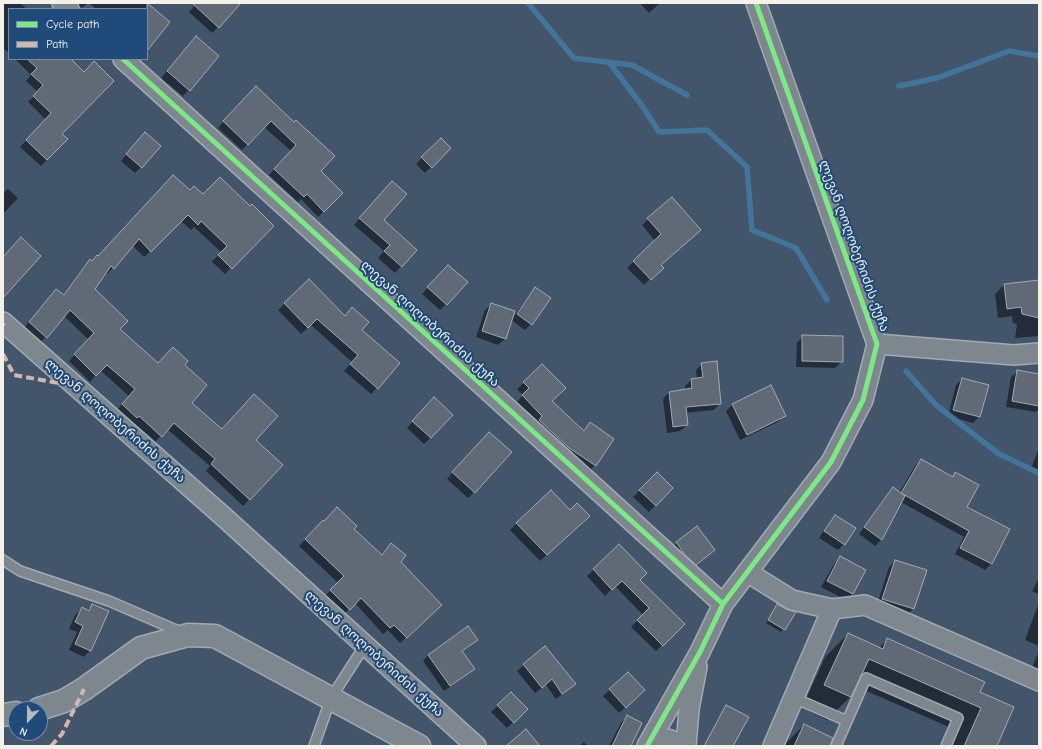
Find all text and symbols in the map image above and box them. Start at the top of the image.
legend [8,8,148,60]
text: Cycle path [46,17,99,31]
text: Path [46,37,68,51]
street label: ლევან ღოღობერიძის ქუჩა [816,158,892,334]
street label: ლევან ღოღობერიძის ქუჩა [357,258,503,390]
street label: ლევან ღოღობერიძის ქუჩა [41,356,189,486]
street label: ლევან ღოღობერიძის ქუჩა [301,588,447,720]
north arrow [8,701,48,741]
text: N [18,724,29,739]

